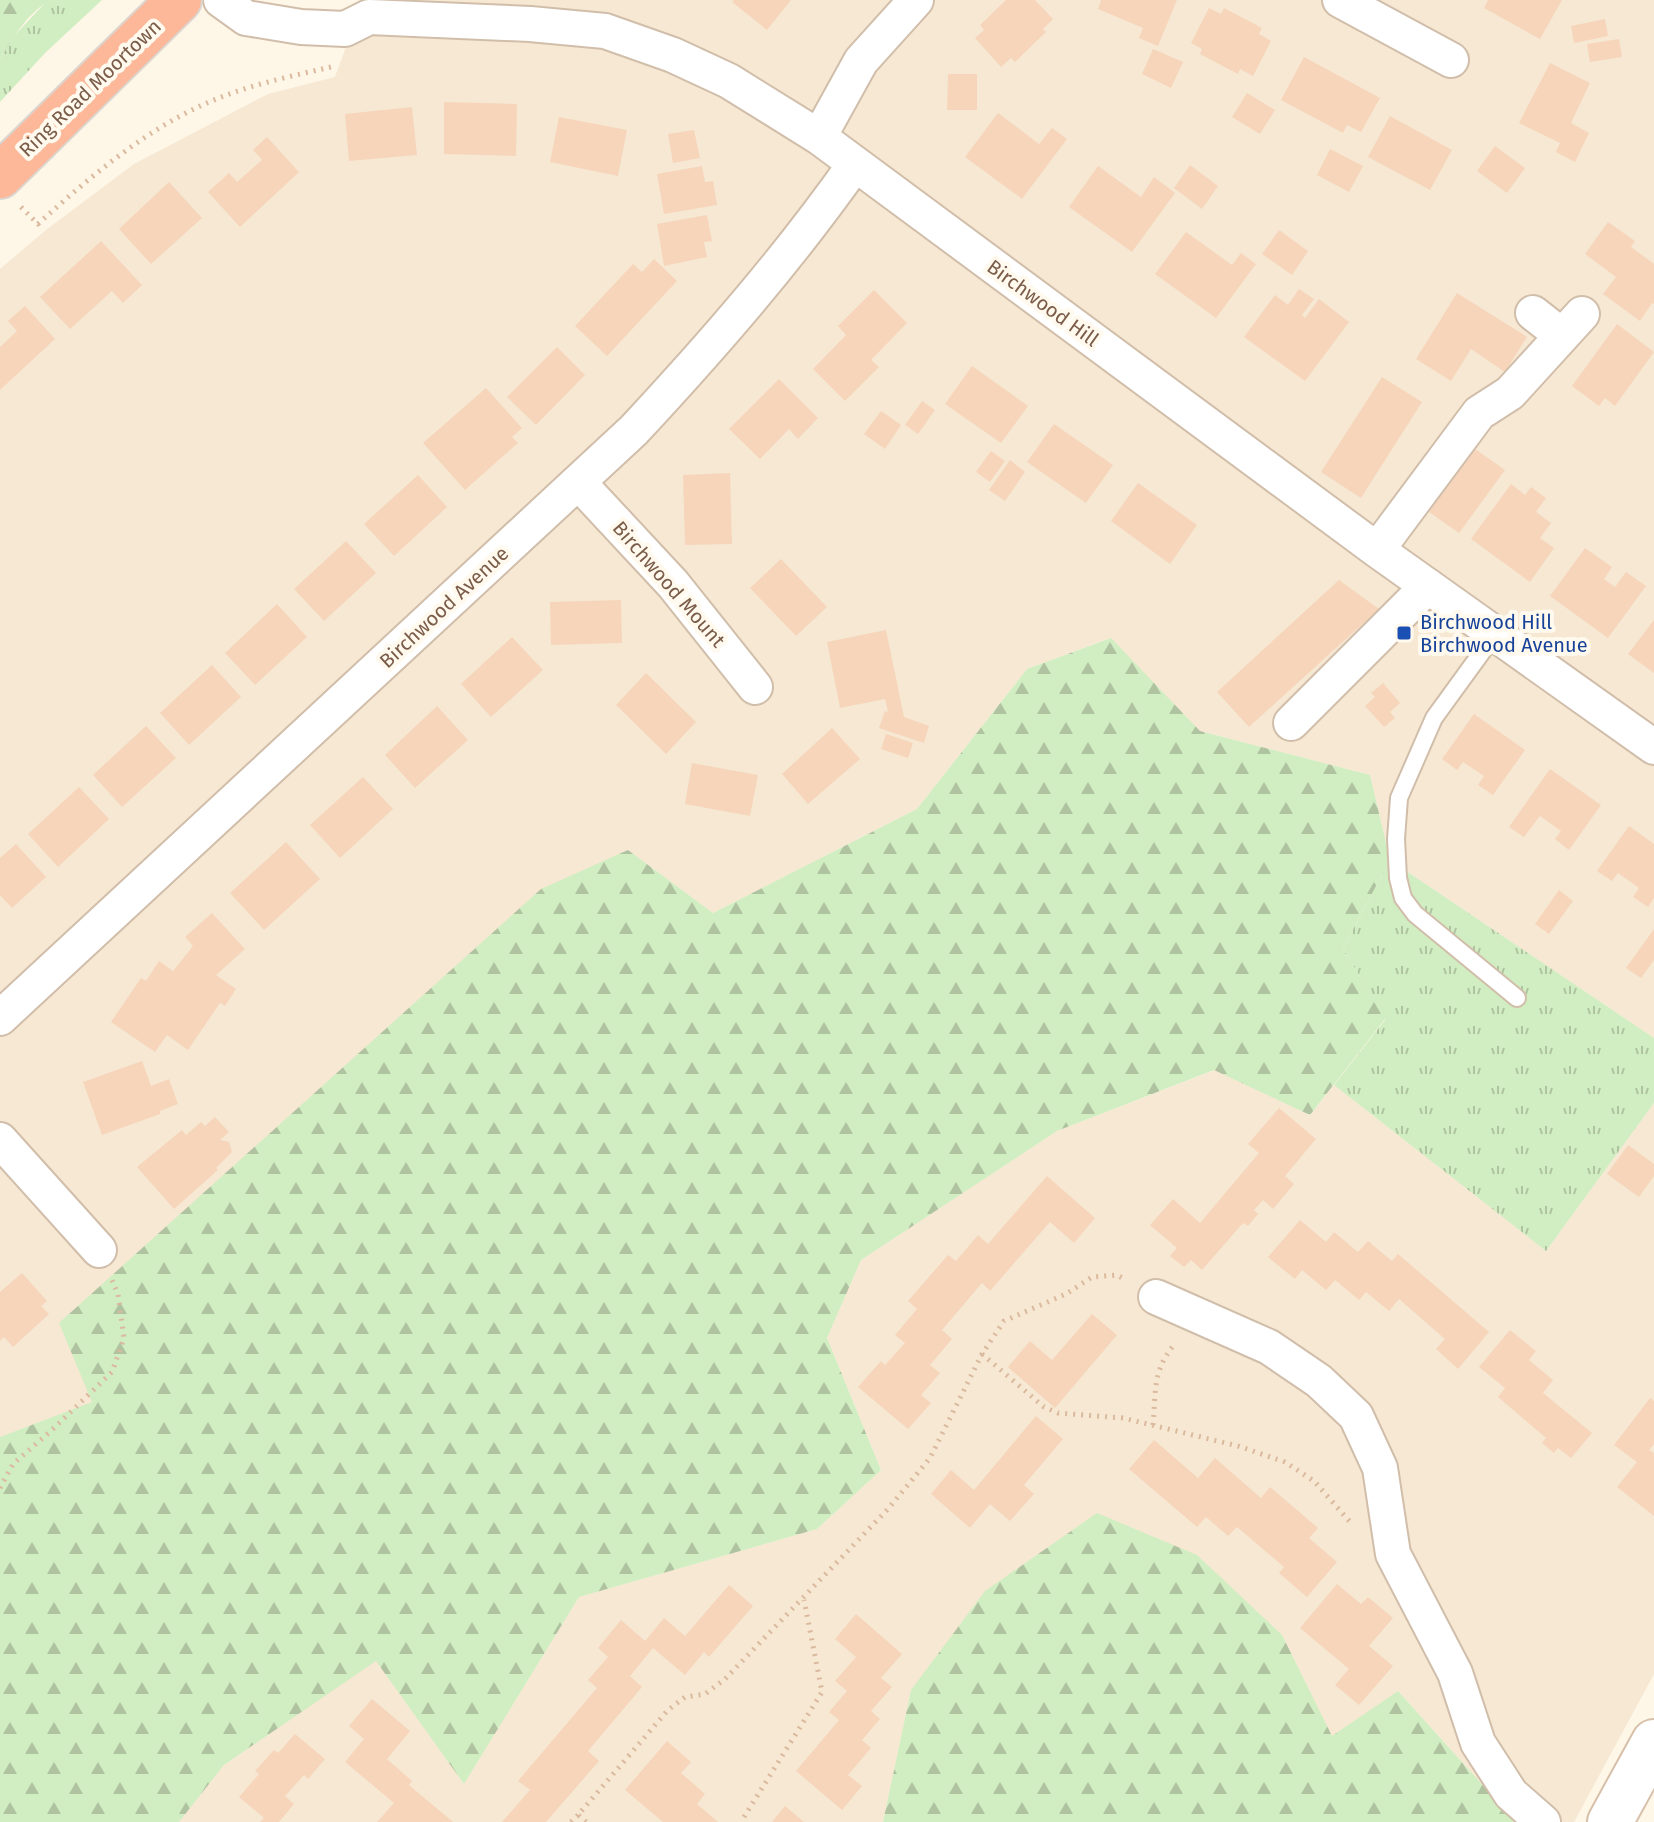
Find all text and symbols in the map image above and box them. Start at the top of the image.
street label: Ring Road Moortown [14,14,166,162]
street label: Birchwood Hill [983,254,1104,352]
street label: Birchwood Mount [608,516,731,652]
street label: Birchwood Avenue [375,541,513,673]
place label: Birchwood Hill Birchwood Avenue [1420,610,1588,657]
marker: Birchwood Hill Birchwood Avenue [1395,624,1413,642]

